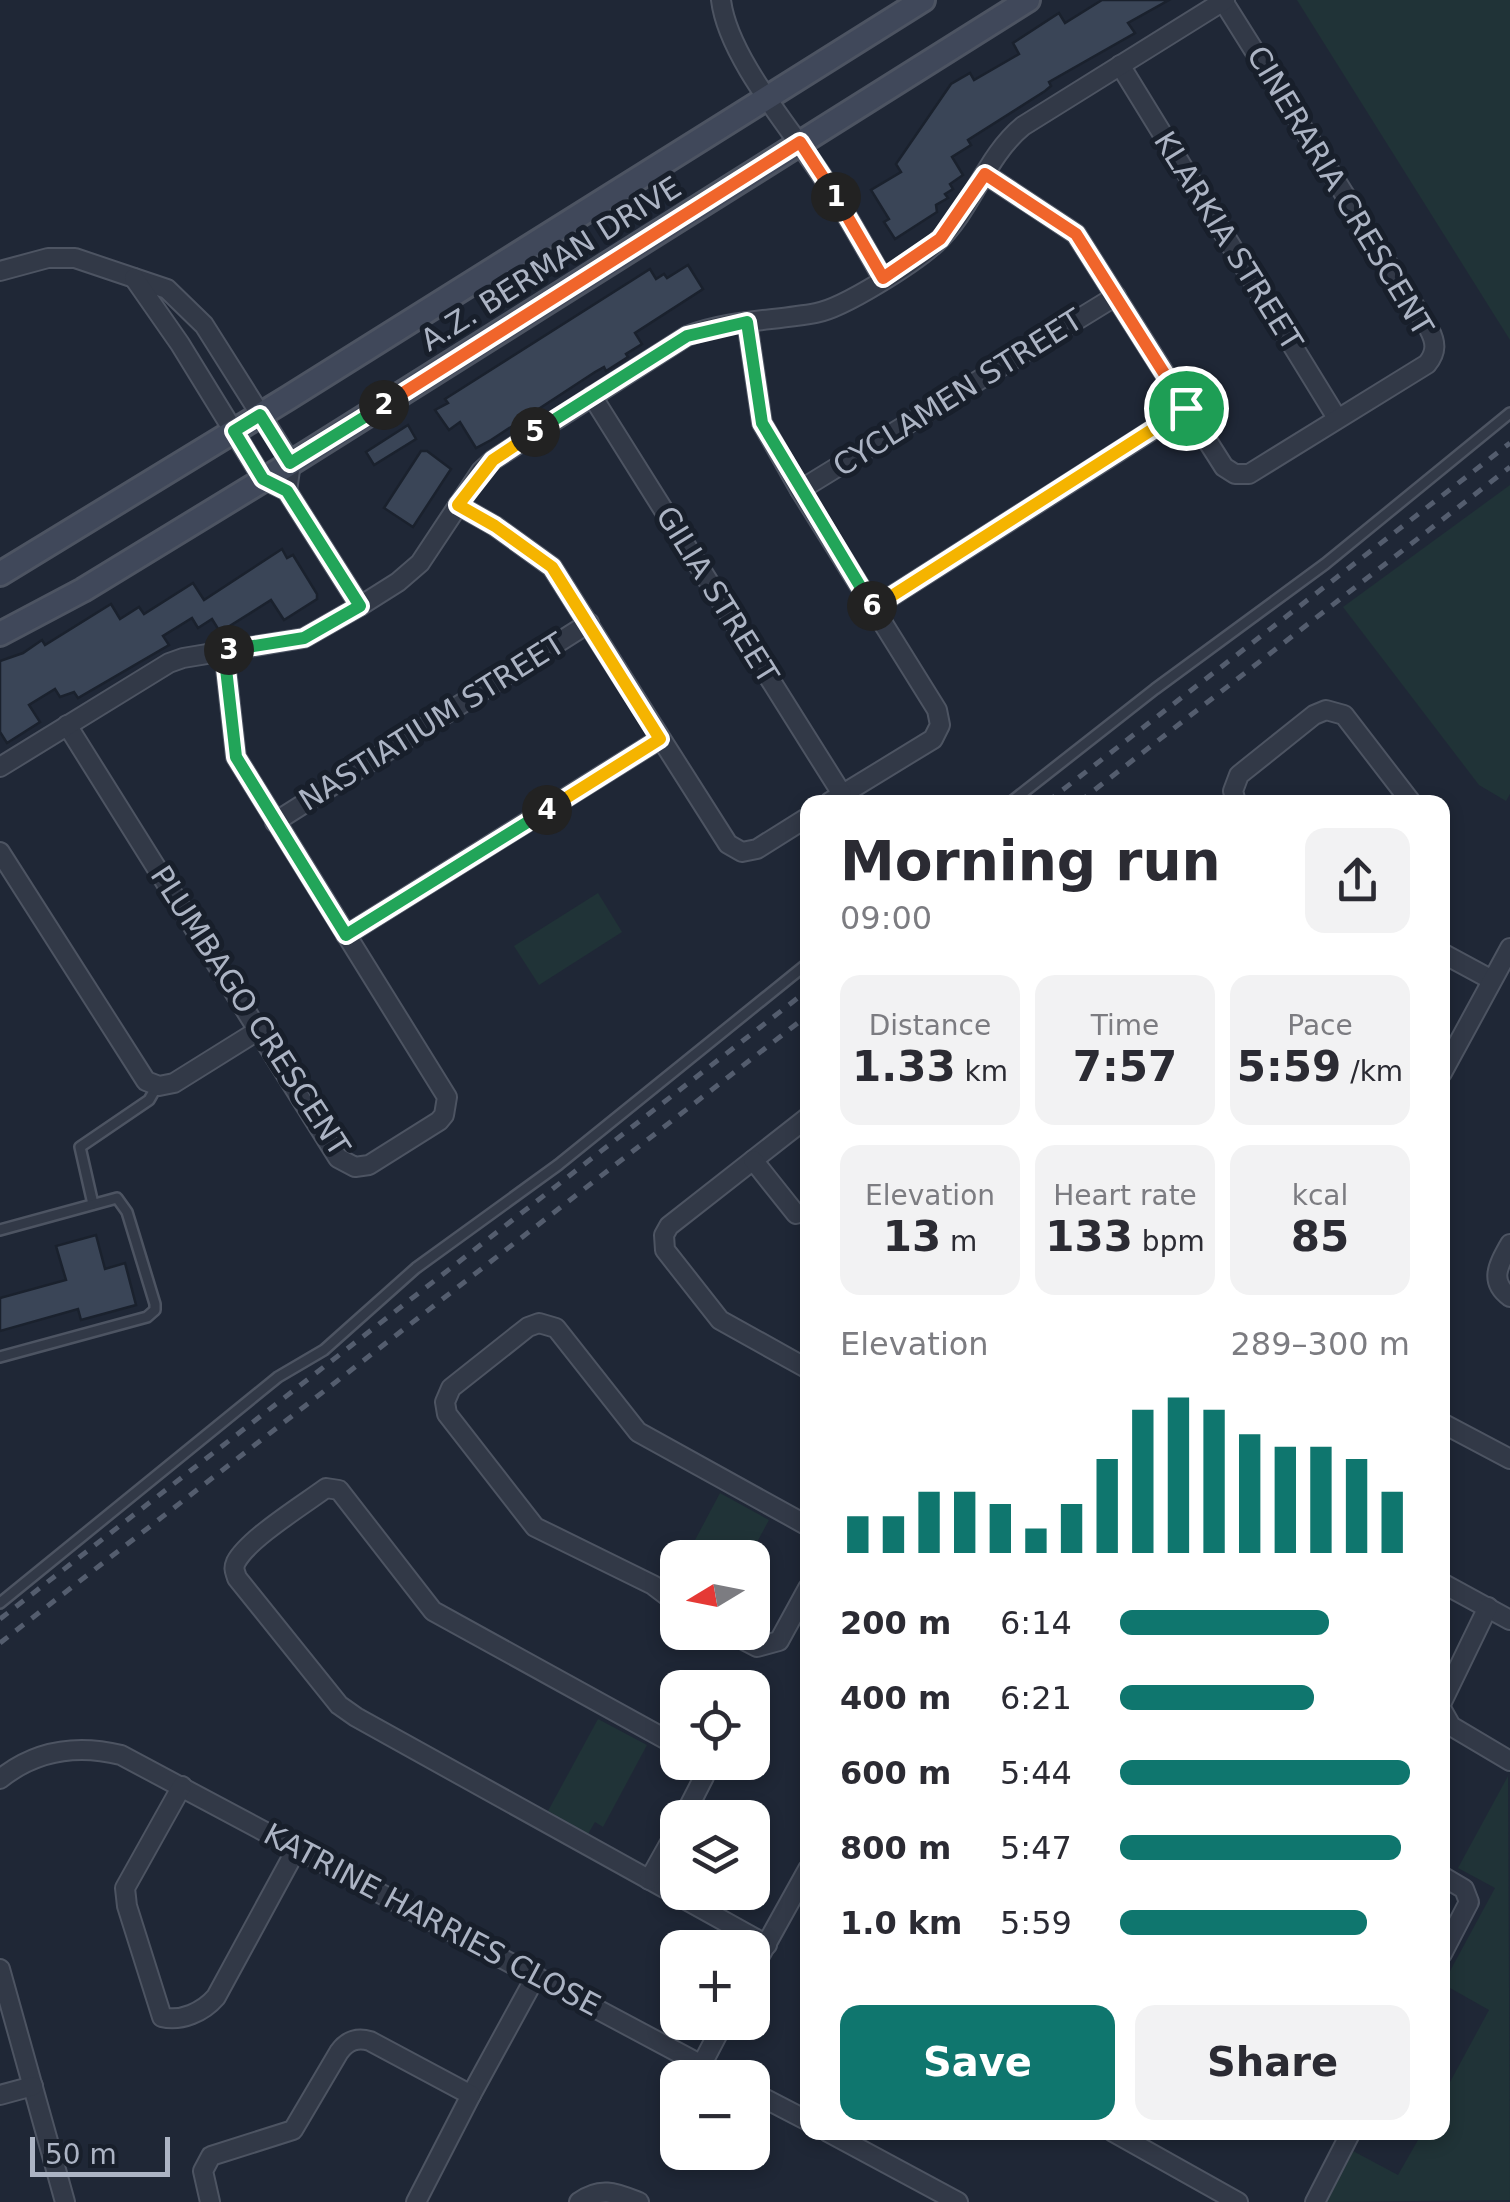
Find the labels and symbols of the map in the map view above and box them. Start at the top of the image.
street label: CINERARIA CRESCENT [1240,40,1441,342]
street label: KLARKIA STREET [1147,125,1310,357]
street label: A.Z. BERMAN DRIVE [414,169,687,358]
pin: 1 [811,172,861,222]
street label: CYCLAMEN STREET [827,301,1089,484]
pin [1144,366,1229,451]
pin: 2 [359,380,409,430]
pin: 5 [510,407,560,457]
street label: GILIA STREET [649,500,786,690]
pin: 6 [847,581,897,631]
pin: 3 [204,625,254,675]
street label: NASTIATIUM STREET [293,625,571,818]
pin: 4 [522,785,572,835]
street label: PLUMBAGO CRESCENT [144,859,358,1163]
north arrow [660,1540,770,1650]
street label: KATRINE HARRIES CLOSE [258,1816,606,2023]
scale bar [30,2132,170,2176]

